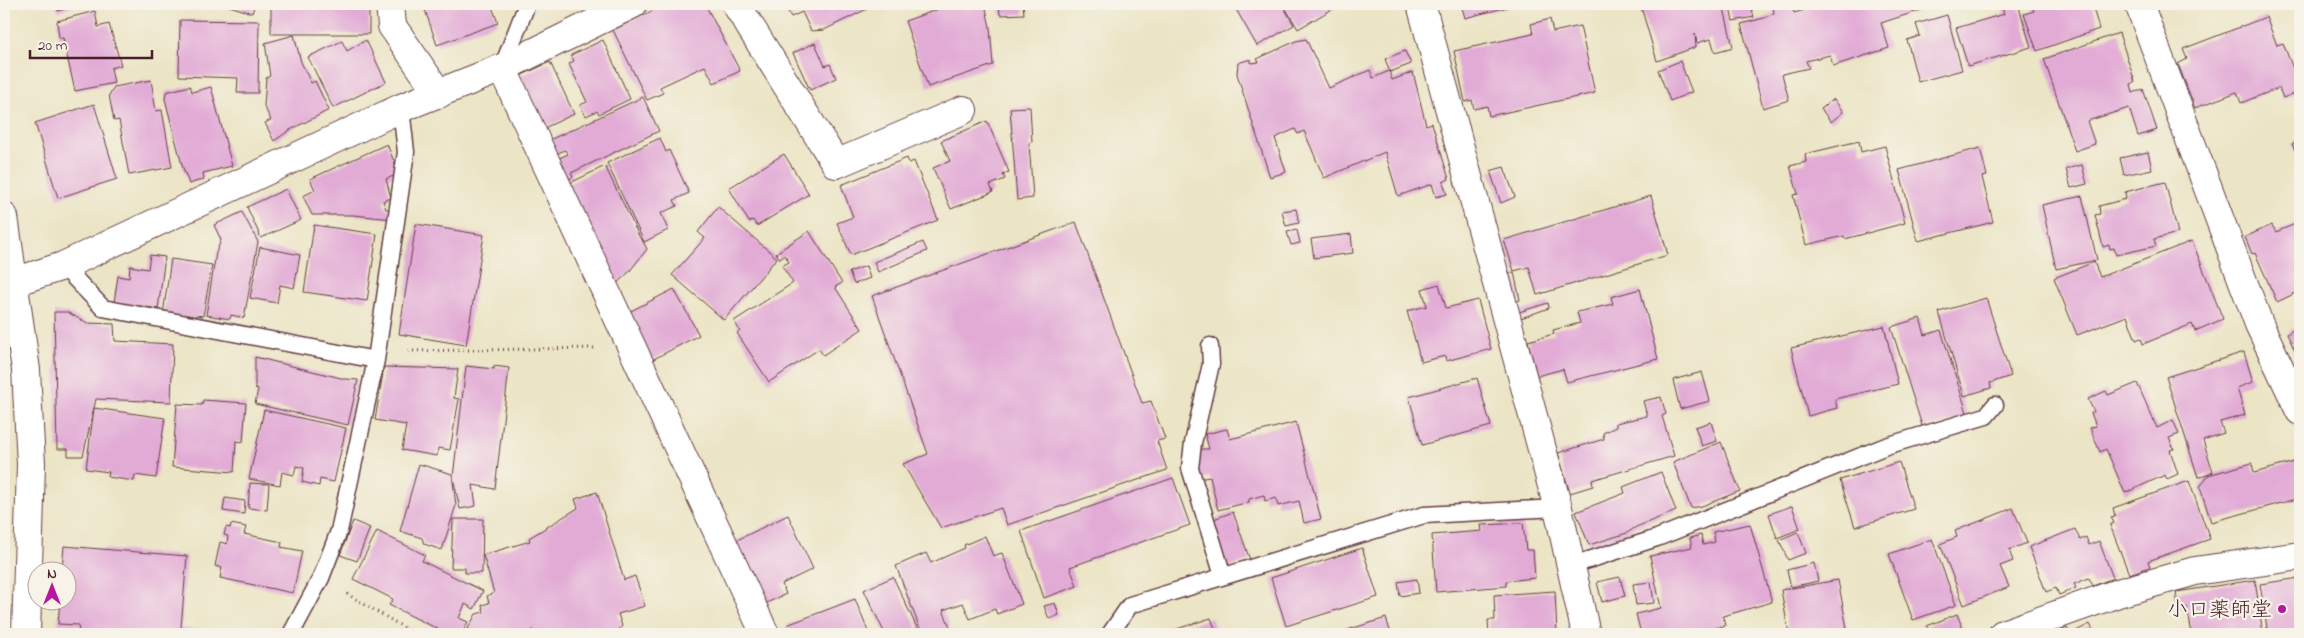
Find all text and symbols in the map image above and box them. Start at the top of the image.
scale bar [30,28,152,60]
text: 20 m [38,35,68,57]
north arrow [28,560,78,610]
text: N [47,564,57,585]
place label: 小口薬師堂 [2167,596,2272,626]
marker: 小口薬師堂 [2276,603,2288,615]

